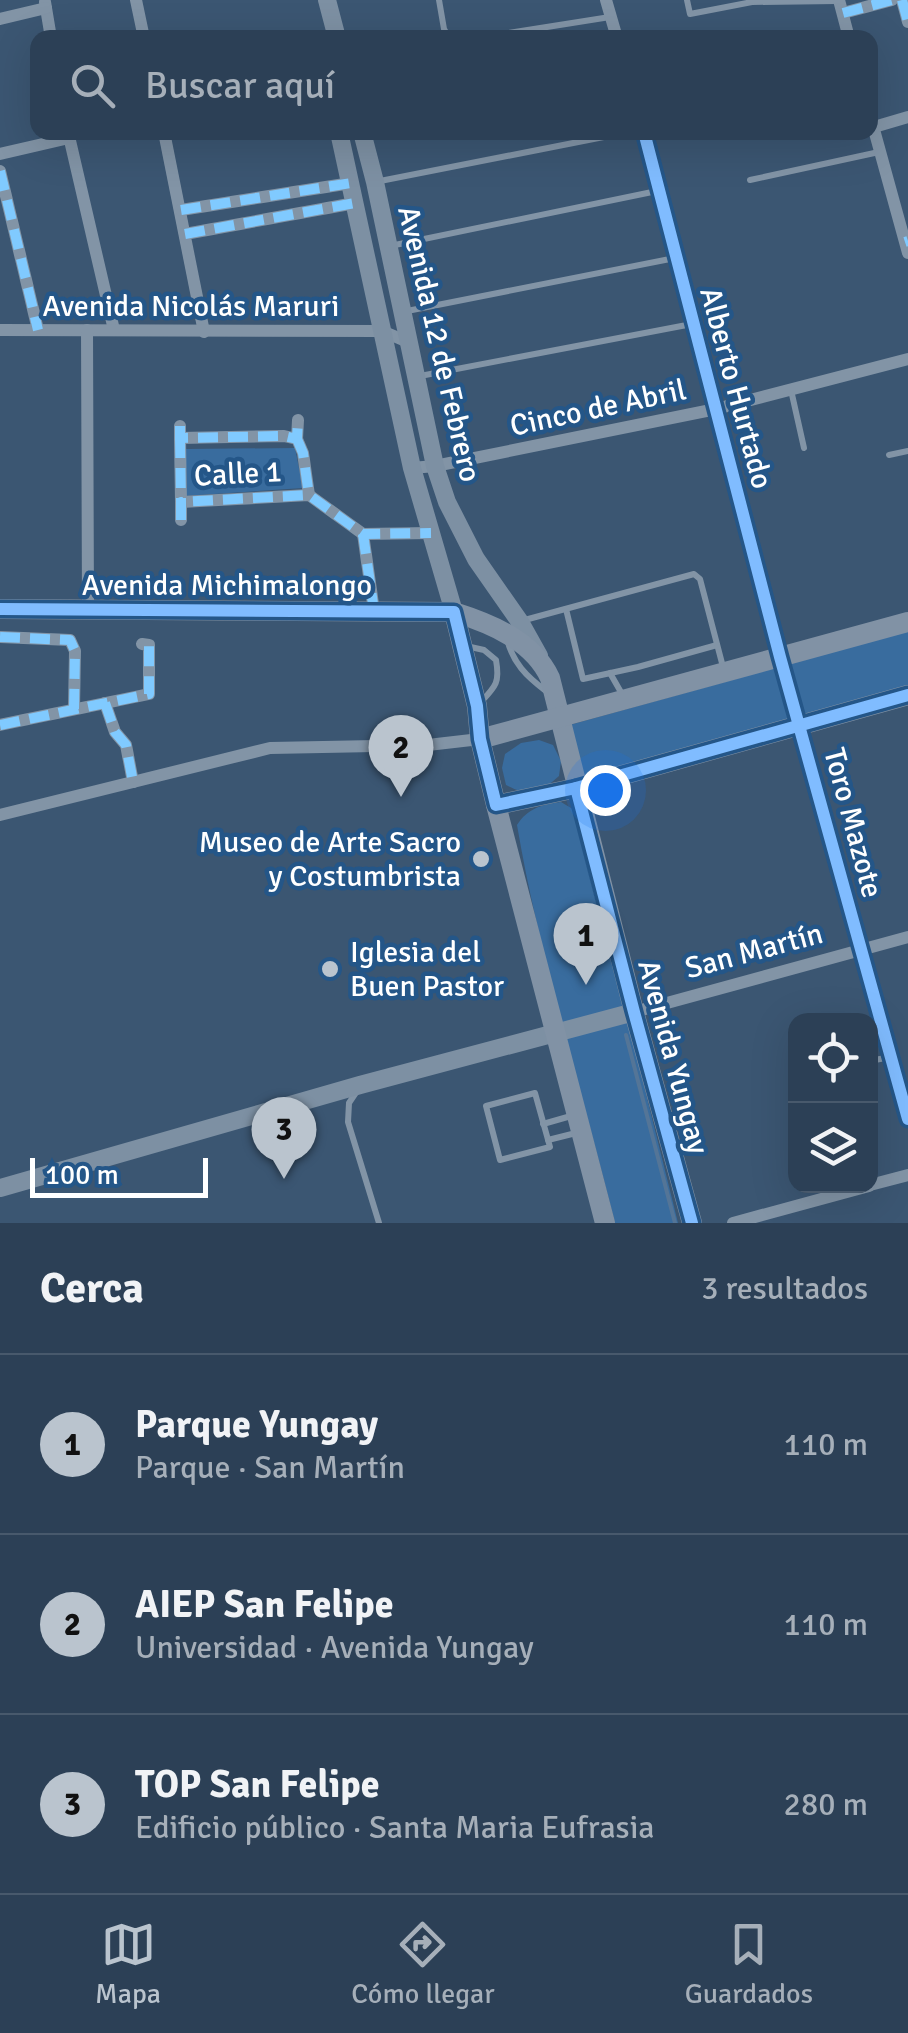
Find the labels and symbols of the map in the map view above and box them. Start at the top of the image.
street label: Avenida 12 de Febrero [389,202,489,486]
street label: Alberto Hurtado [691,283,781,493]
street label: Avenida Nicolás Maruri [43,288,339,325]
street label: Cinco de Abril [507,371,689,445]
street label: Calle 1 [193,453,283,495]
street label: Avenida Michimalongo [82,567,372,604]
pin: 2 [368,714,434,797]
street label: Toro Mazote [815,744,891,902]
your location [580,765,631,816]
place label: Museo de Arte Sacro y Costumbrista [199,824,461,895]
marker: Museo de Arte Sacro y Costumbrista [470,848,492,870]
pin: 1 [554,902,618,985]
street label: San Martín [681,915,827,987]
place label: Iglesia del Buen Pastor [350,934,504,1005]
street label: Avenida Yungay [629,956,717,1158]
marker: Iglesia del Buen Pastor [319,958,341,980]
pin: 3 [252,1096,316,1179]
scale bar [30,1153,208,1198]

